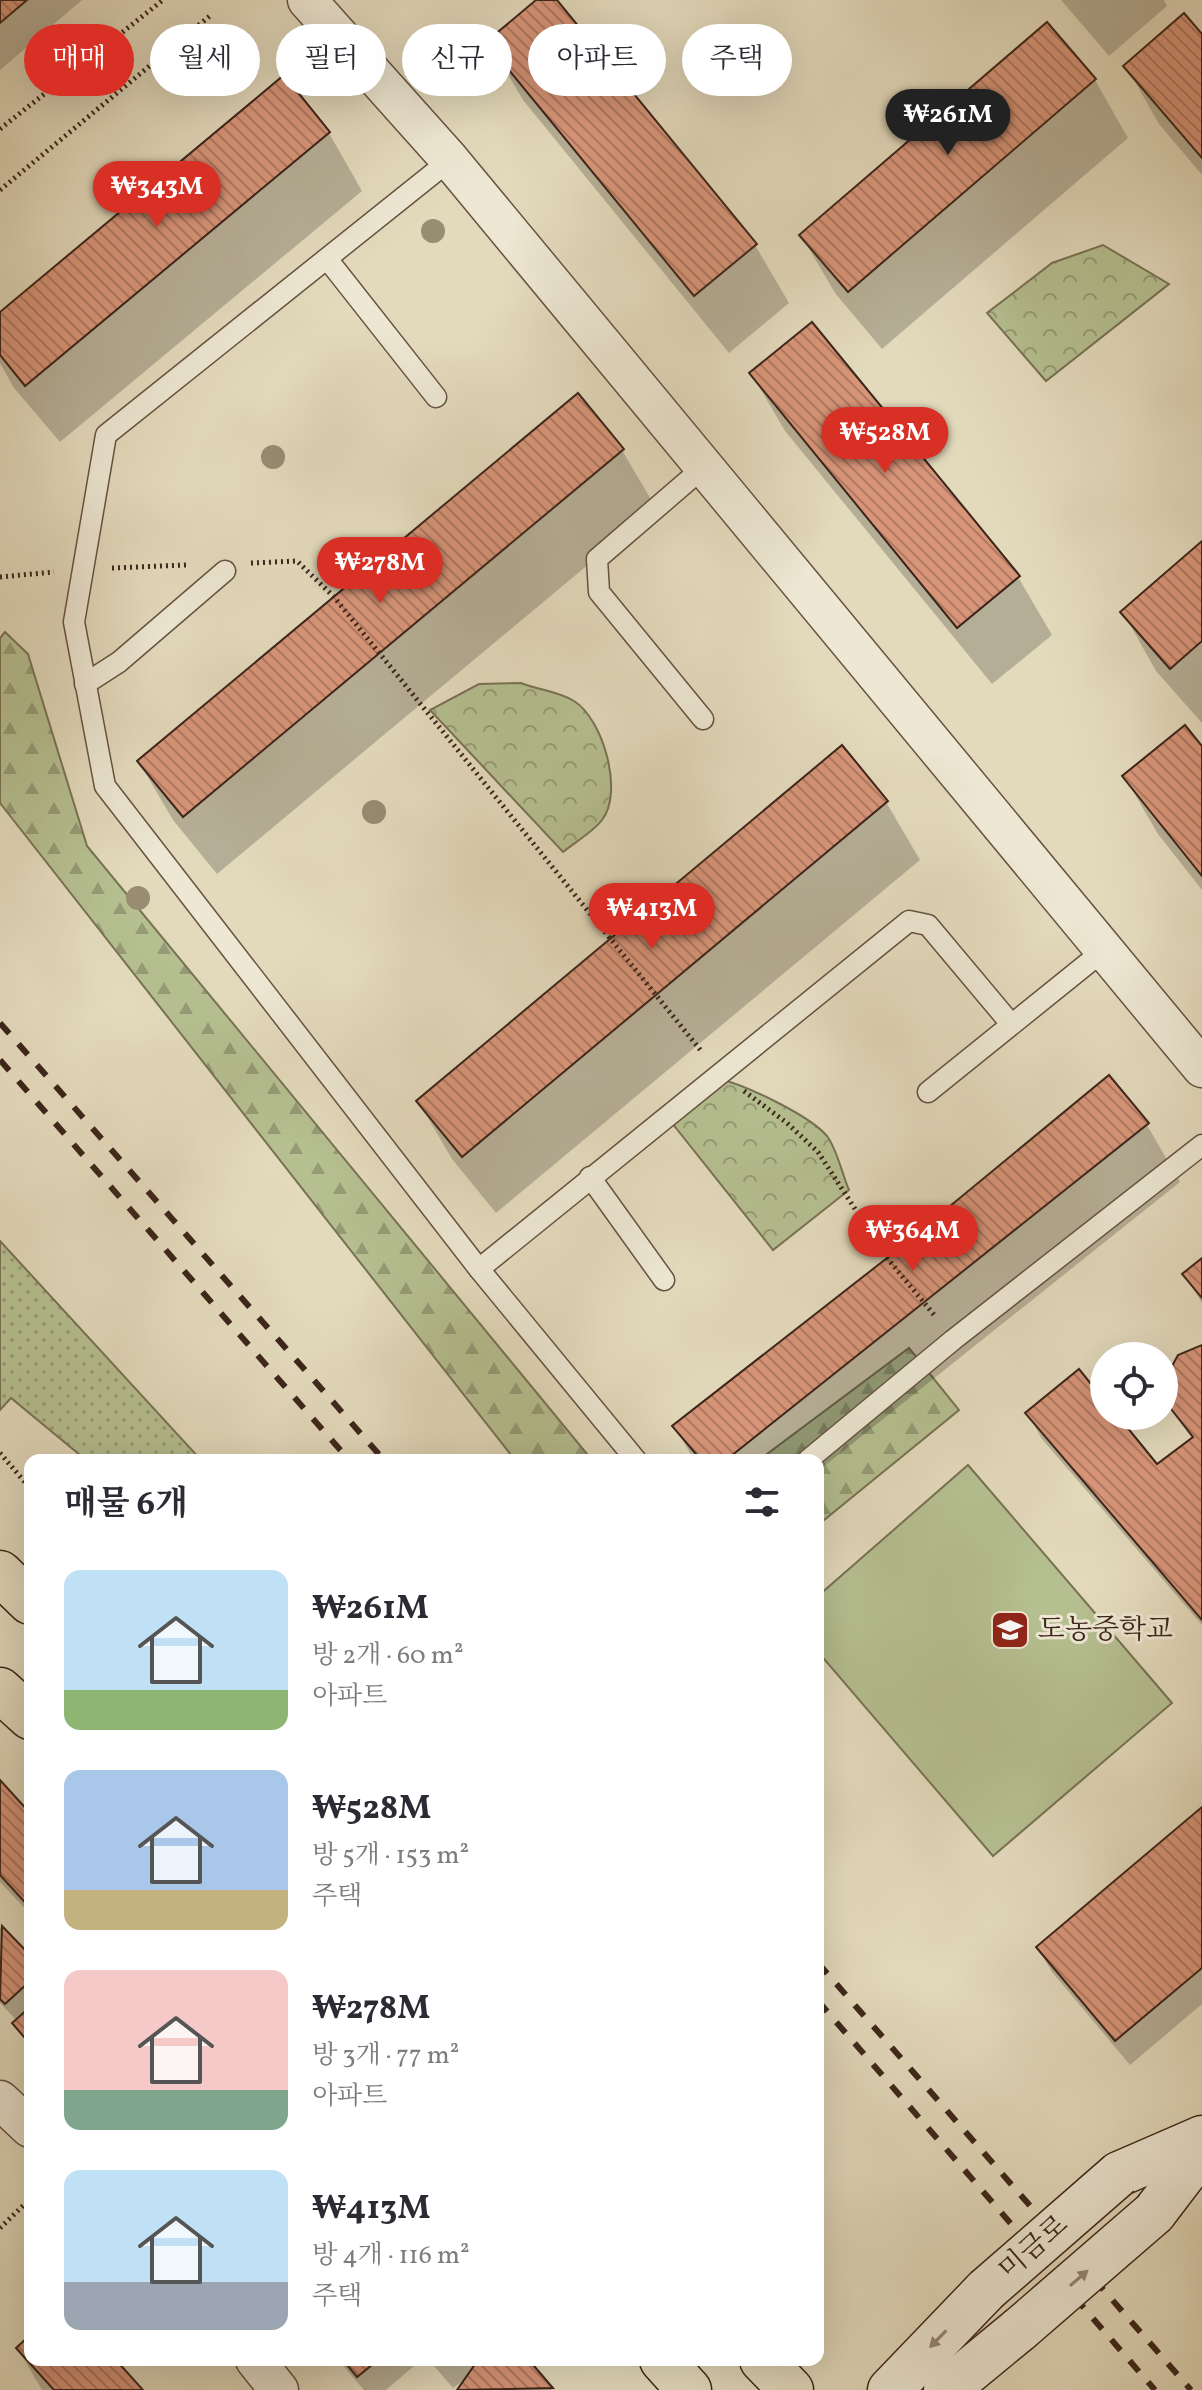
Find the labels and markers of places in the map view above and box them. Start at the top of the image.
pin: ₩261M [892,89,1004,157]
pin: ₩343M [101,161,213,229]
pin: ₩528M [829,407,941,475]
pin: ₩278M [324,537,436,605]
pin: ₩413M [596,883,708,951]
pin: ₩364M [857,1205,969,1273]
school or university icon: 도농중학교 [989,1609,1031,1651]
place label: 도농중학교 [1038,1611,1173,1650]

